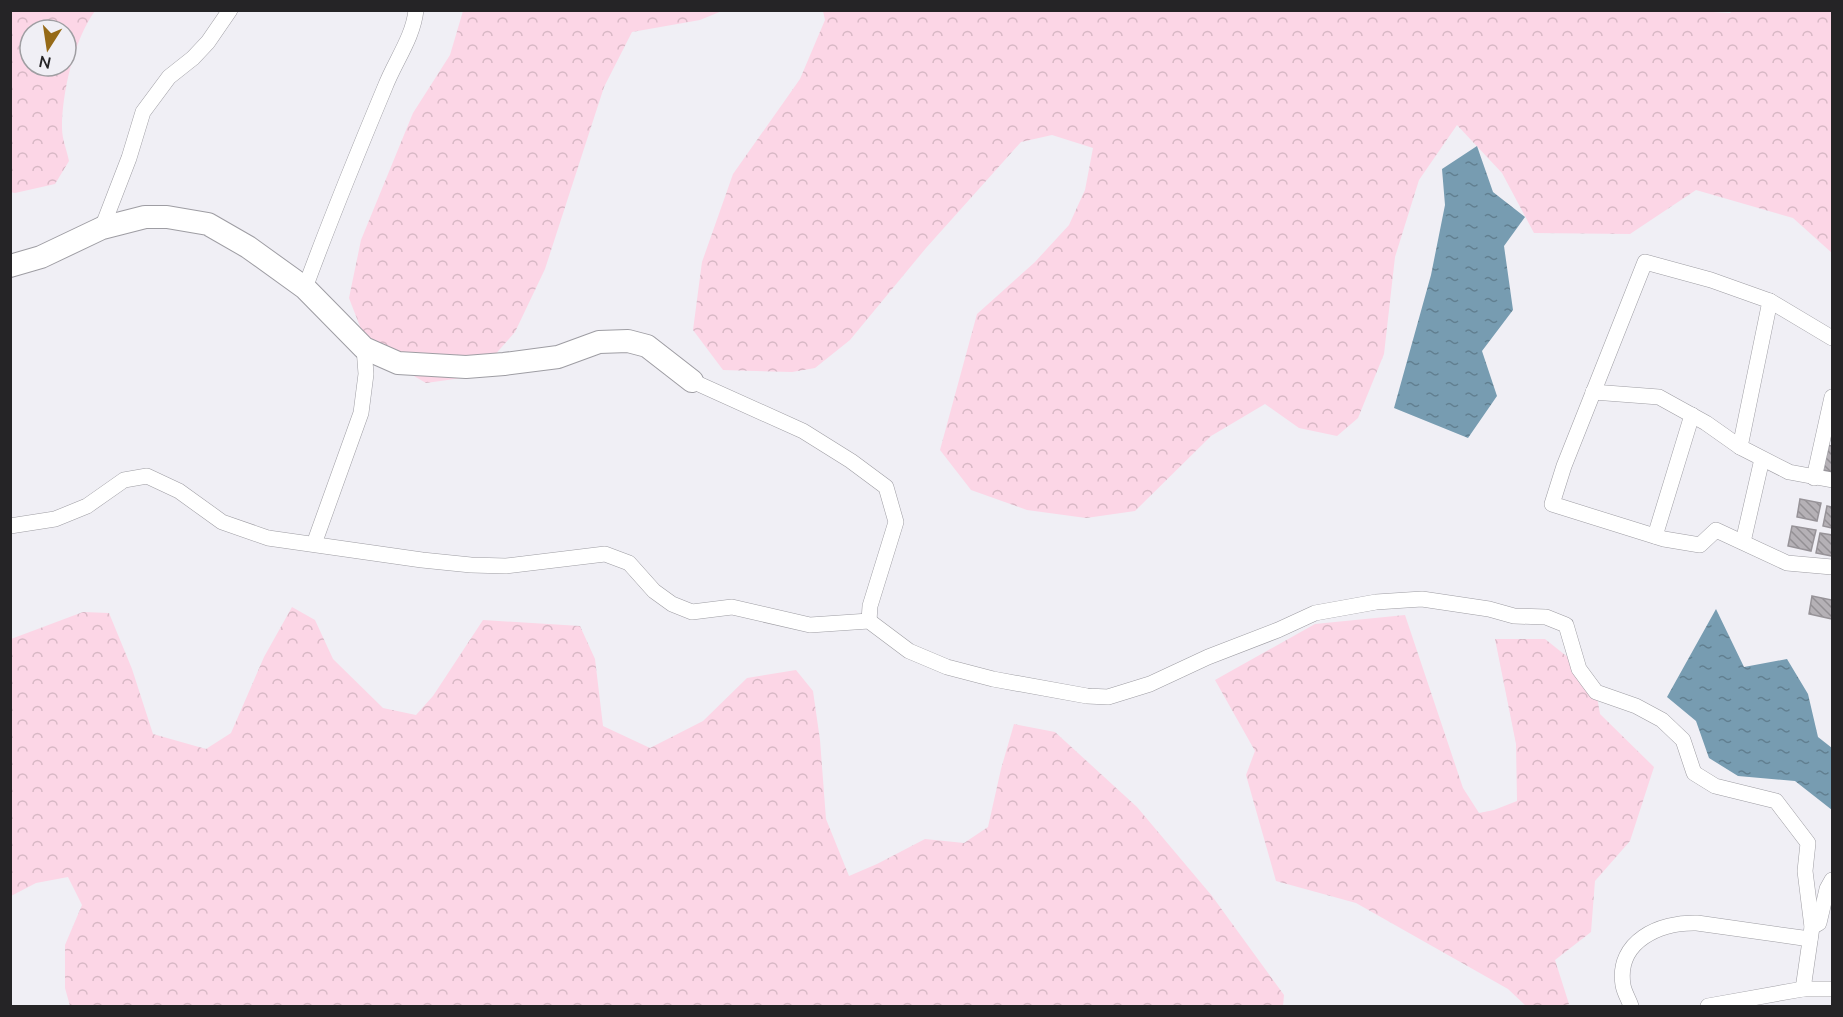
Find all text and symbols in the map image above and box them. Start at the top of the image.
north arrow [18,18,78,78]
text: N [37,50,53,74]

